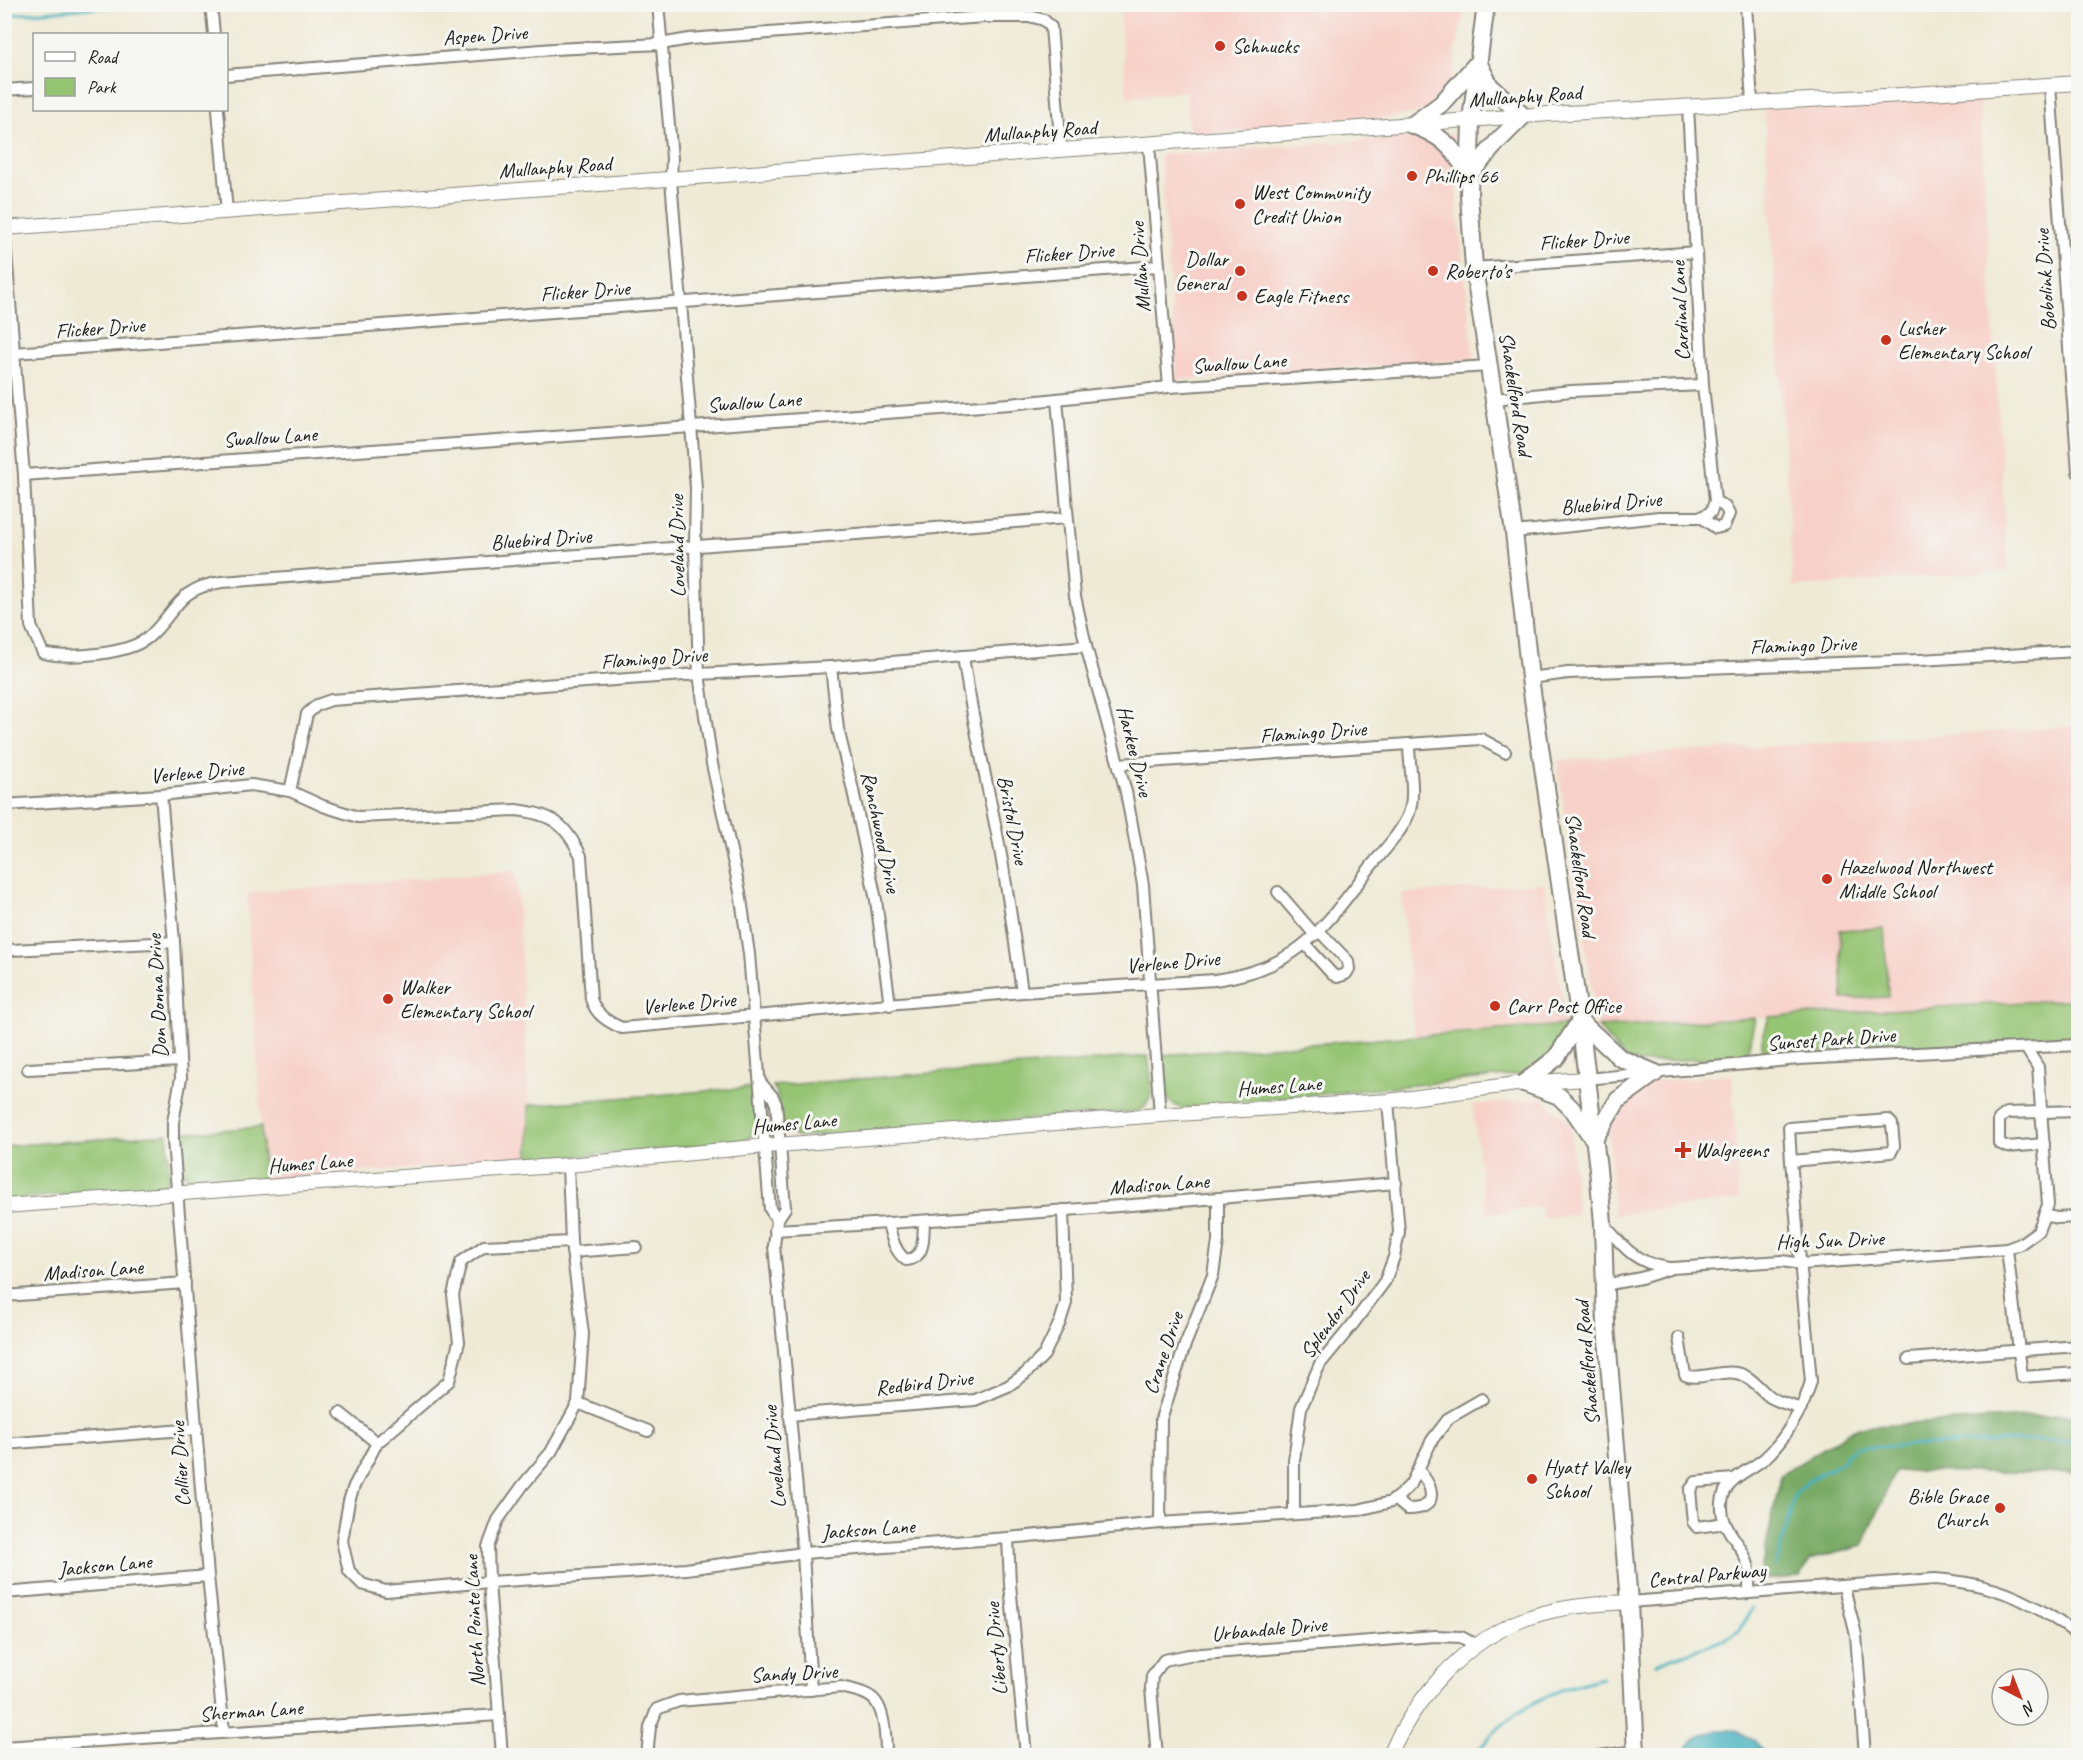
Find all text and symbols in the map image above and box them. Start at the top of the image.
street label: Aspen Drive [442,19,529,51]
legend [33,33,228,111]
place label: Schnucks [1232,33,1300,59]
marker: Schnucks [1213,39,1227,53]
text: Road [87,46,120,68]
text: Park [87,76,117,98]
street label: Mullanphy Road [1468,79,1586,113]
street label: Mullanphy Road [983,114,1101,148]
street label: Mullanphy Road [498,150,616,184]
place label: Phillips 66 [1424,163,1498,189]
marker: Phillips 66 [1405,169,1419,183]
place label: West Community Credit Union [1252,179,1372,229]
marker: West Community Credit Union [1233,197,1247,211]
street label: Mullan Drive [1124,219,1156,313]
street label: Flicker Drive [1539,224,1632,256]
street label: Bobolink Drive [2028,227,2062,332]
street label: Flicker Drive [1024,237,1117,269]
place label: Dollar General [1175,246,1231,296]
place label: Roberto's [1445,258,1513,284]
street label: Cardinal Lane [1664,259,1696,362]
marker: Dollar General [1233,264,1247,278]
marker: Roberto's [1426,264,1440,278]
street label: Flicker Drive [540,275,633,307]
place label: Eagle Fitness [1254,283,1350,309]
marker: Eagle Fitness [1235,289,1249,303]
street label: Flicker Drive [55,312,148,344]
place label: Lusher Elementary School [1898,315,2033,365]
street label: Shackelford Road [1493,330,1539,461]
marker: Lusher Elementary School [1879,333,1893,347]
street label: Swallow Lane [1191,347,1289,379]
street label: Swallow Lane [706,386,804,418]
street label: Swallow Lane [222,421,320,453]
street label: Bluebird Drive [1560,486,1663,520]
street label: Loveland Drive [663,493,691,598]
street label: Bluebird Drive [490,522,593,555]
street label: Flamingo Drive [1749,630,1858,660]
street label: Flamingo Drive [600,641,709,675]
street label: Harkee Drive [1111,703,1159,800]
street label: Flamingo Drive [1259,715,1368,749]
street label: Verlene Drive [149,755,246,789]
street label: Ranchwood Drive [855,769,907,896]
street label: Bristol Drive [992,773,1035,869]
street label: Shackelford Road [1559,812,1603,942]
place label: Hazelwood Northwest Middle School [1839,854,1994,904]
marker: Hazelwood Northwest Middle School [1820,872,1834,886]
street label: Don Donna Drive [141,932,173,1059]
street label: Verlene Drive [1125,945,1222,979]
place label: Walker Elementary School [400,974,535,1024]
street label: Verlene Drive [641,986,738,1020]
marker: Walker Elementary School [381,992,395,1006]
place label: Carr Post Office [1507,993,1623,1019]
marker: Carr Post Office [1488,999,1502,1013]
street label: Sunset Park Drive [1766,1021,1897,1056]
street label: Humes Lane [1236,1070,1324,1102]
street label: Humes Lane [751,1106,839,1140]
place label: Walgreens [1695,1137,1770,1163]
marker: Walgreens [1676,1143,1690,1157]
street label: Humes Lane [267,1147,355,1179]
street label: Madison Lane [1108,1167,1211,1200]
street label: High Sun Drive [1776,1225,1887,1255]
street label: Madison Lane [42,1253,145,1286]
street label: Splendor Drive [1294,1263,1377,1364]
street label: Shackelford Road [1568,1296,1605,1426]
street label: Crane Drive [1137,1306,1190,1398]
street label: Redbird Drive [874,1365,976,1401]
street label: Loveland Drive [756,1404,791,1509]
street label: Collier Drive [164,1419,196,1508]
place label: Hyatt Valley School [1544,1454,1632,1504]
marker: Hyatt Valley School [1525,1472,1539,1486]
place label: Bible Grace Church [1907,1483,1990,1533]
marker: Bible Grace Church [1993,1501,2007,1515]
street label: Jackson Lane [819,1513,918,1545]
street label: Jackson Lane [56,1548,155,1582]
street label: North Pointe Lane [458,1553,490,1688]
street label: Central Parkway [1647,1557,1769,1593]
street label: Liberty Drive [979,1600,1013,1697]
street label: Urbandale Drive [1210,1611,1329,1647]
street label: Sandy Drive [750,1658,839,1688]
north arrow [1990,1667,2050,1727]
street label: Sherman Lane [199,1694,306,1728]
text: N [2017,1697,2040,1720]

